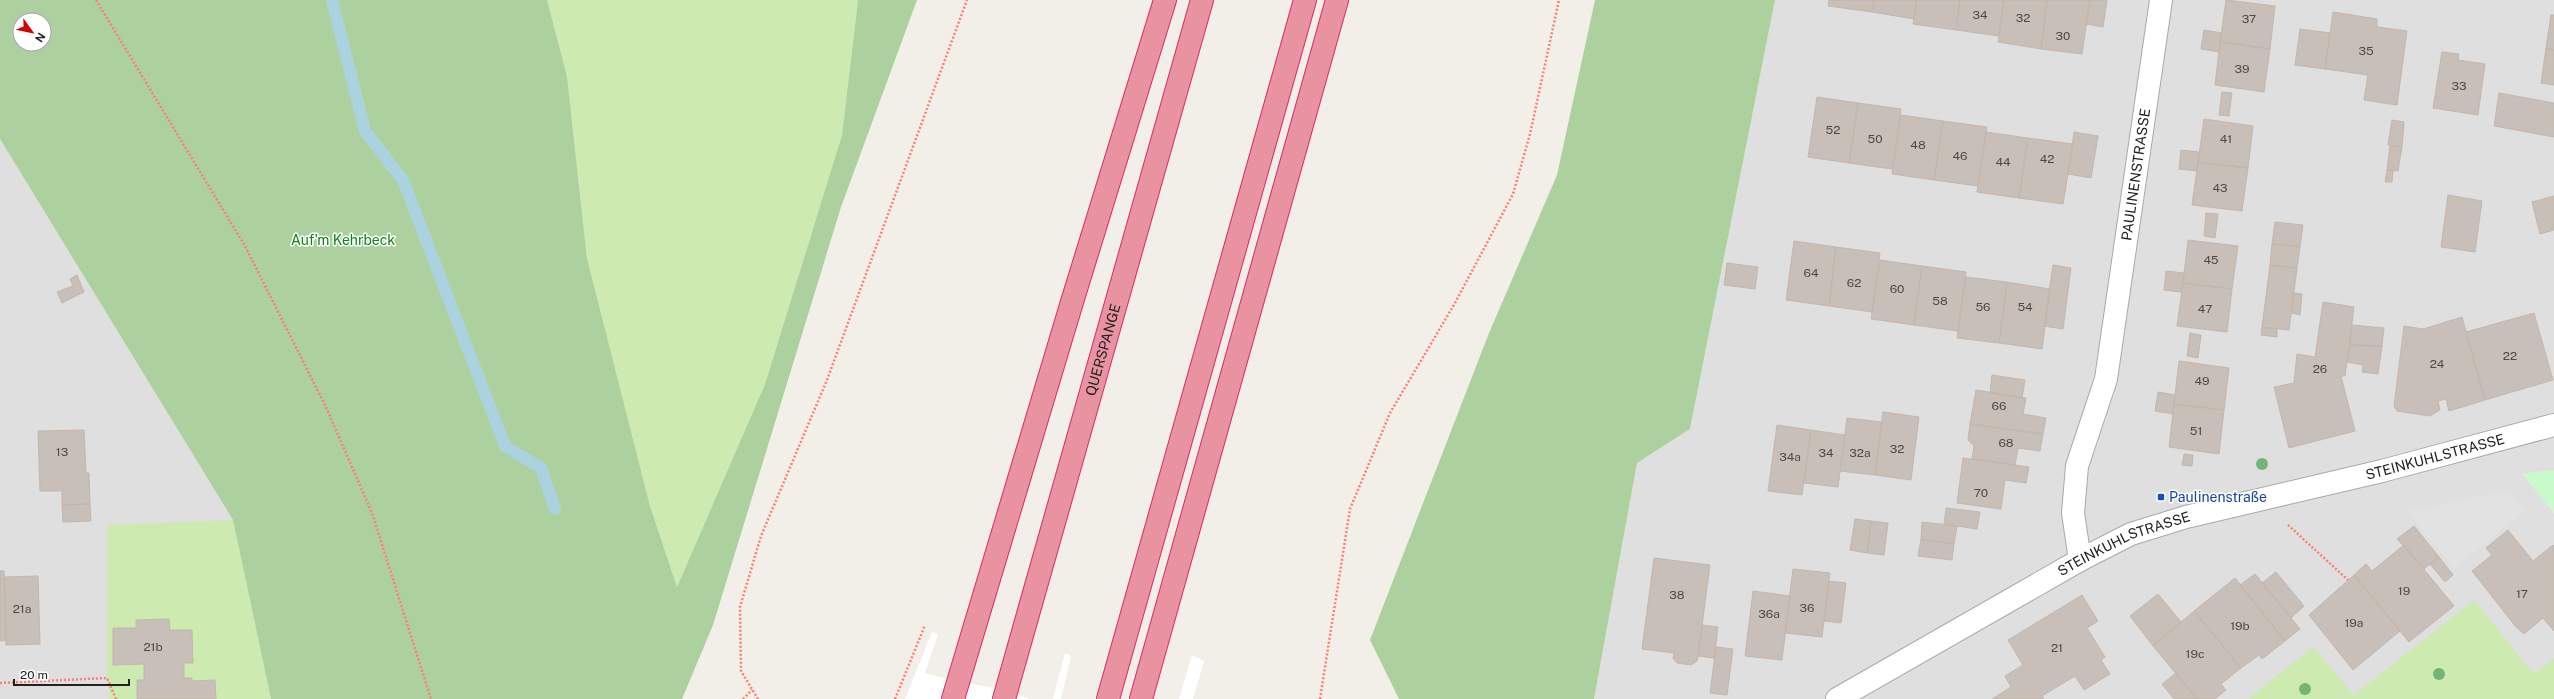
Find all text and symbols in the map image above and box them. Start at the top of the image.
house number: 34 [1972,8,1988,22]
house number: 32 [2016,11,2030,25]
north arrow [12,12,52,52]
house number: 37 [2242,12,2256,26]
house number: 30 [2056,29,2070,43]
text: N [33,31,48,44]
house number: 35 [2358,44,2374,58]
house number: 39 [2235,62,2249,76]
house number: 33 [2451,79,2467,93]
street label: PAULINENSTRASSE [2118,107,2153,242]
house number: 52 [1826,123,1840,137]
house number: 50 [1867,132,1883,146]
house number: 41 [2220,132,2232,146]
house number: 48 [1910,138,1926,152]
house number: 46 [1952,149,1968,163]
house number: 42 [2040,152,2054,166]
house number: 44 [1995,155,2011,169]
house number: 43 [2212,181,2228,195]
park label: Auf'm Kehrbeck [291,232,395,248]
house number: 45 [2203,253,2219,267]
house number: 64 [1804,266,1819,280]
house number: 62 [1847,276,1861,290]
house number: 60 [1890,282,1904,296]
house number: 58 [1932,294,1948,308]
house number: 56 [1975,300,1991,314]
house number: 54 [2017,300,2033,314]
street label: QUERSPANGE [1082,302,1124,398]
house number: 47 [2198,302,2212,316]
house number: 22 [2503,349,2517,363]
house number: 24 [2430,357,2445,371]
house number: 26 [2313,362,2327,376]
house number: 49 [2194,374,2210,388]
house number: 66 [1992,399,2006,413]
house number: 51 [2190,424,2202,438]
street label: STEINKUHLSTRASSE [2364,431,2506,483]
house number: 68 [1998,436,2014,450]
house number: 32 [1890,442,1904,456]
house number: 13 [56,445,68,459]
house number: 34 [1818,446,1834,460]
house number: 32a [1849,446,1871,460]
house number: 34a [1779,450,1801,464]
house number: 70 [1974,486,1988,500]
place label: Paulinenstraße [2169,489,2267,505]
marker: Paulinenstraße [2156,492,2166,502]
street label: STEINKUHLSTRASSE [2055,508,2192,579]
house number: 19 [2398,584,2410,598]
house number: 17 [2516,587,2528,601]
house number: 38 [1669,588,1685,602]
house number: 36 [1800,601,1814,615]
house number: 21a [13,602,31,616]
house number: 36a [1758,607,1780,621]
house number: 19a [2344,616,2364,630]
house number: 19b [2230,619,2250,633]
house number: 21b [143,640,163,654]
house number: 21 [2051,641,2063,655]
house number: 19c [2186,647,2204,661]
scale bar [14,661,129,687]
text: 20 m [20,668,48,682]

